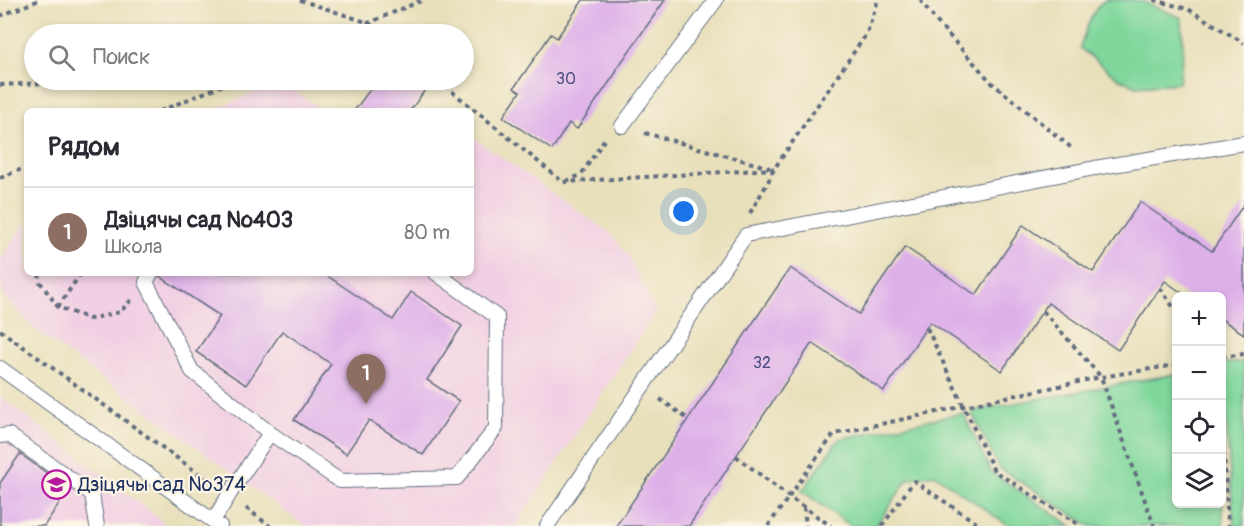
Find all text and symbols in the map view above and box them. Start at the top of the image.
search box [24,24,474,90]
icon: search [45,41,78,74]
text: Поиск [93,43,150,71]
house number: 30 [556,69,576,89]
text: Рядом [48,131,120,163]
your location [669,197,698,226]
text: Дзіцячы сад №403 [105,206,293,234]
text: 1 [64,220,71,245]
text: 80 m [404,220,450,245]
text: Школа [105,234,162,259]
map controls [1172,292,1226,508]
button: + [1172,292,1226,346]
button: − [1172,346,1226,400]
house number: 32 [753,353,771,373]
pin: 1 [346,354,386,404]
button: locate [1172,400,1226,454]
button: layers [1172,454,1226,508]
school or university icon: Дзіцячы сад №374 [41,468,73,500]
place label: Дзіцячы сад №374 [77,472,246,497]

